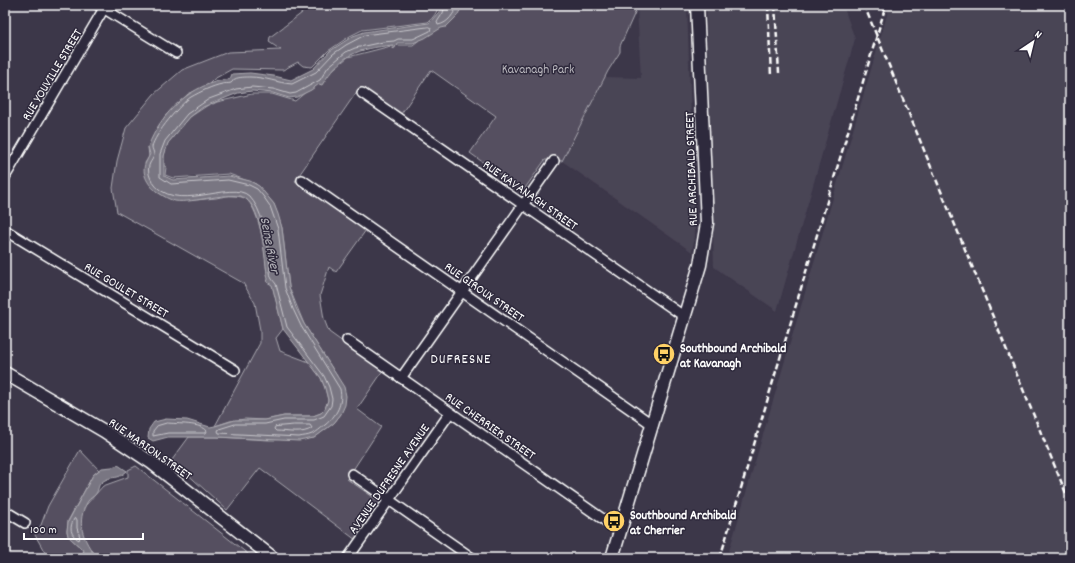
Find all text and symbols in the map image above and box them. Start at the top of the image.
north arrow [1013,22,1053,62]
street label: RUE YOUVILLE STREET [18,26,88,125]
text: N [1031,27,1045,44]
park label: Kavanagh Park [502,61,574,80]
street label: RUE ARCHIBALD STREET [681,111,704,226]
street label: RUE KAVANAGH STREET [478,156,581,236]
water label: Seine River [254,215,285,277]
street label: RUE GOULET STREET [80,258,172,324]
street label: RUE GIROUX STREET [440,258,528,328]
place label: Southbound Archibald at Kavanagh [680,340,786,374]
bus stop icon: Southbound Archibald at Kavanagh [651,341,677,367]
district label: DUFRESNE [431,350,491,370]
street label: RUE CHERRIER STREET [440,389,539,465]
street label: RUE MARION STREET [104,414,195,486]
street label: AVENUE DUFRESNE AVENUE [345,420,435,538]
place label: Southbound Archibald at Cherrier [630,507,736,541]
bus stop icon: Southbound Archibald at Cherrier [601,508,627,534]
scale bar [24,515,143,541]
text: 100 m [30,522,57,539]

